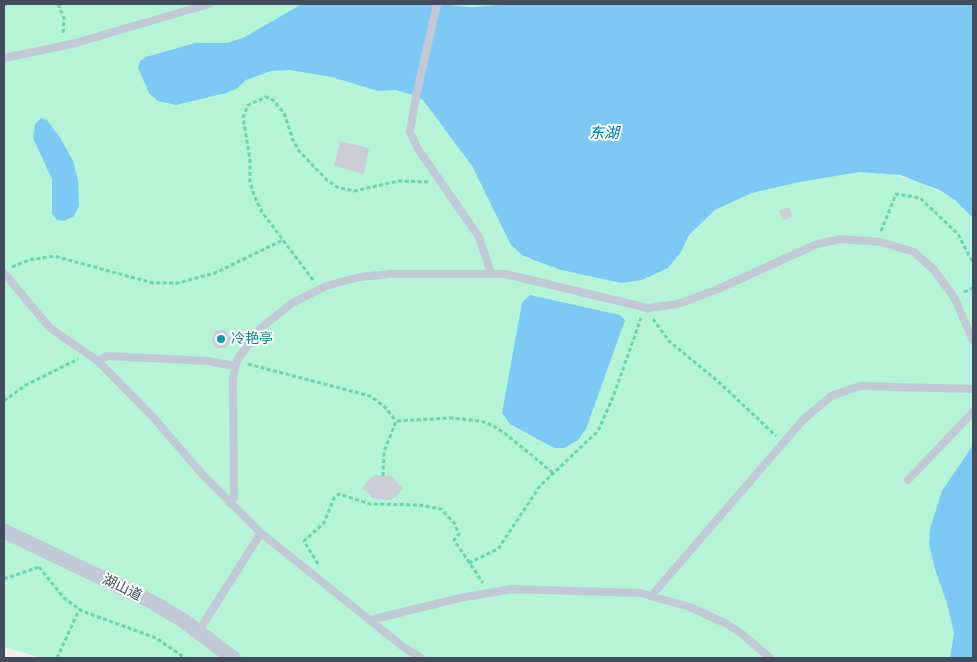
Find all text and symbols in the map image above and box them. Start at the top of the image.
water label: 东湖 [589,125,619,143]
place label: 冷艳亭 [231,331,273,347]
marker: 冷艳亭 [215,333,227,345]
street label: 湖山道 [99,571,145,605]

